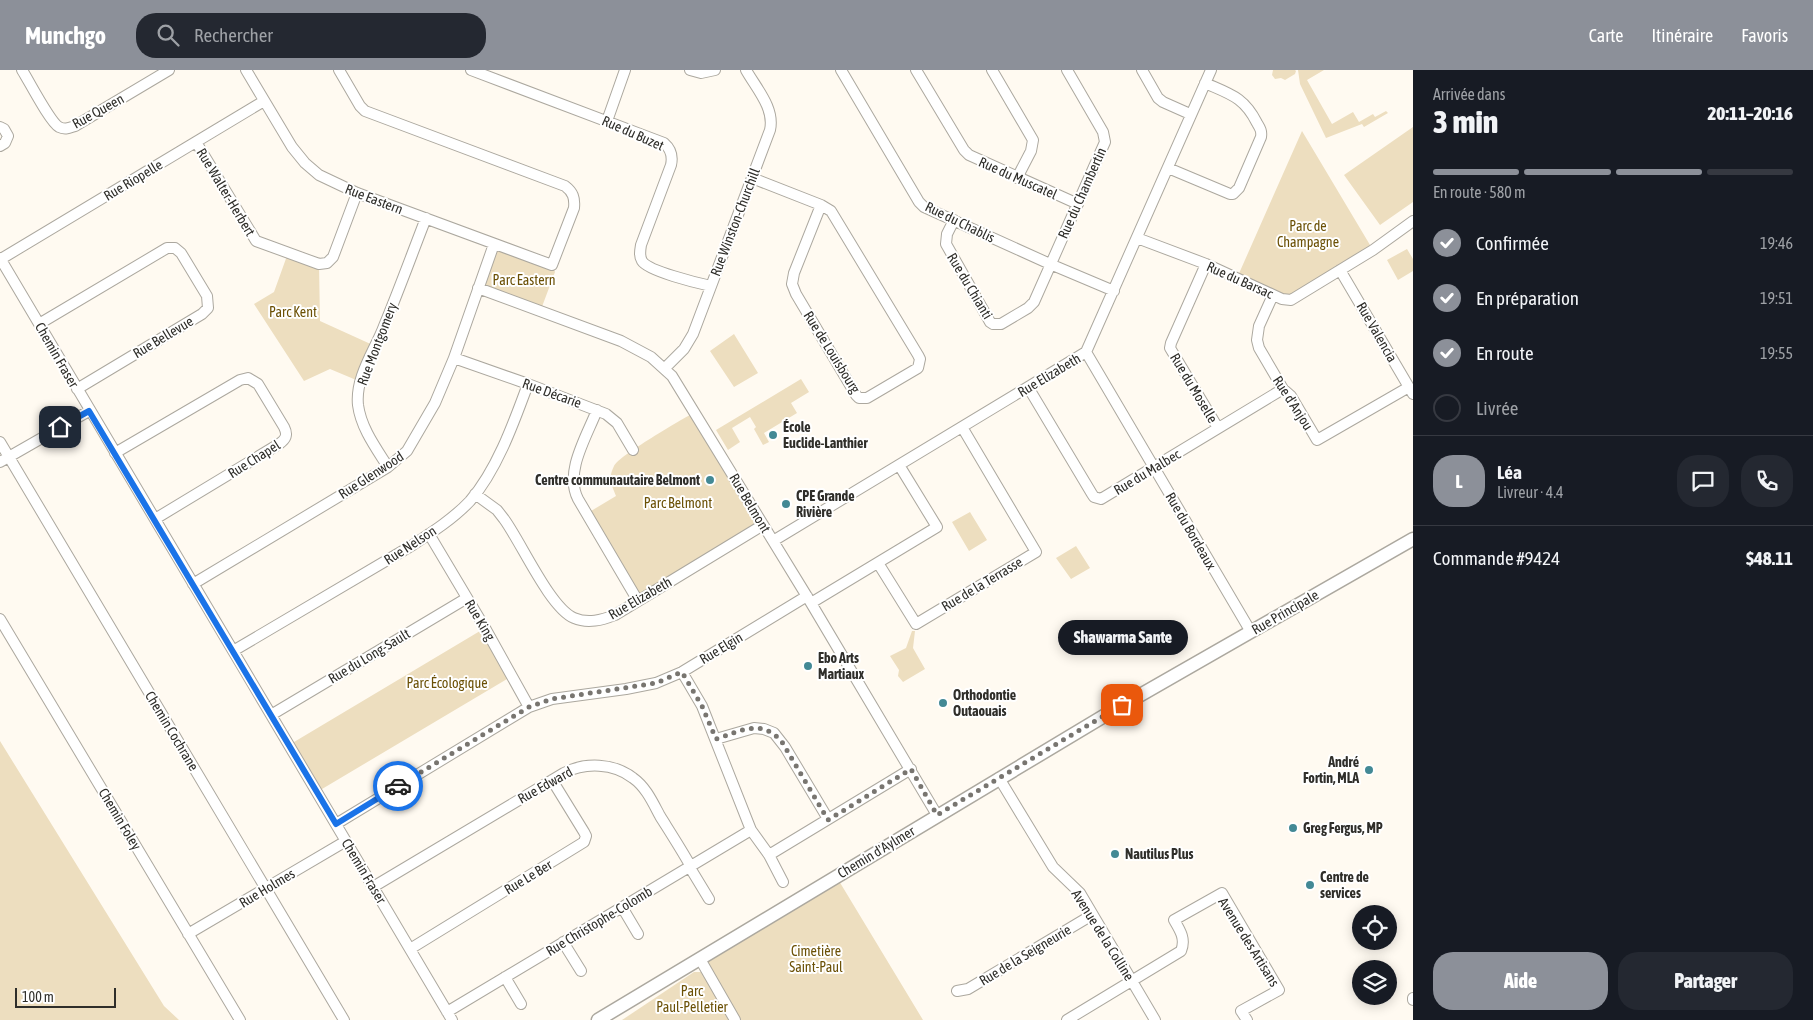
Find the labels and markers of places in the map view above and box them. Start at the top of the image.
pin [39,406,81,448]
place label: École Euclide-Lanthier [783,419,868,451]
marker: École Euclide-Lanthier [767,429,779,441]
place label: Centre communautaire Belmont [535,472,700,488]
marker: Centre communautaire Belmont [704,474,716,486]
place label: CPE Grande Rivière [796,488,855,520]
marker: CPE Grande Rivière [780,498,792,510]
callout: Shawarma Sante [1057,620,1187,655]
place label: Ebo Arts Martiaux [818,650,864,682]
marker: Ebo Arts Martiaux [802,660,814,672]
pin [1101,684,1143,726]
place label: Orthodontie Outaouais [953,687,1016,719]
marker: Orthodontie Outaouais [937,697,949,709]
place label: André Fortin, MLA [1303,754,1359,786]
marker: André Fortin, MLA [1363,764,1375,776]
place label: Greg Fergus, MP [1303,820,1383,836]
marker: Greg Fergus, MP [1287,822,1299,834]
place label: Nautilus Plus [1125,846,1193,862]
marker: Nautilus Plus [1109,848,1121,860]
place label: Centre de services [1320,869,1369,901]
marker: Centre de services [1304,879,1316,891]

